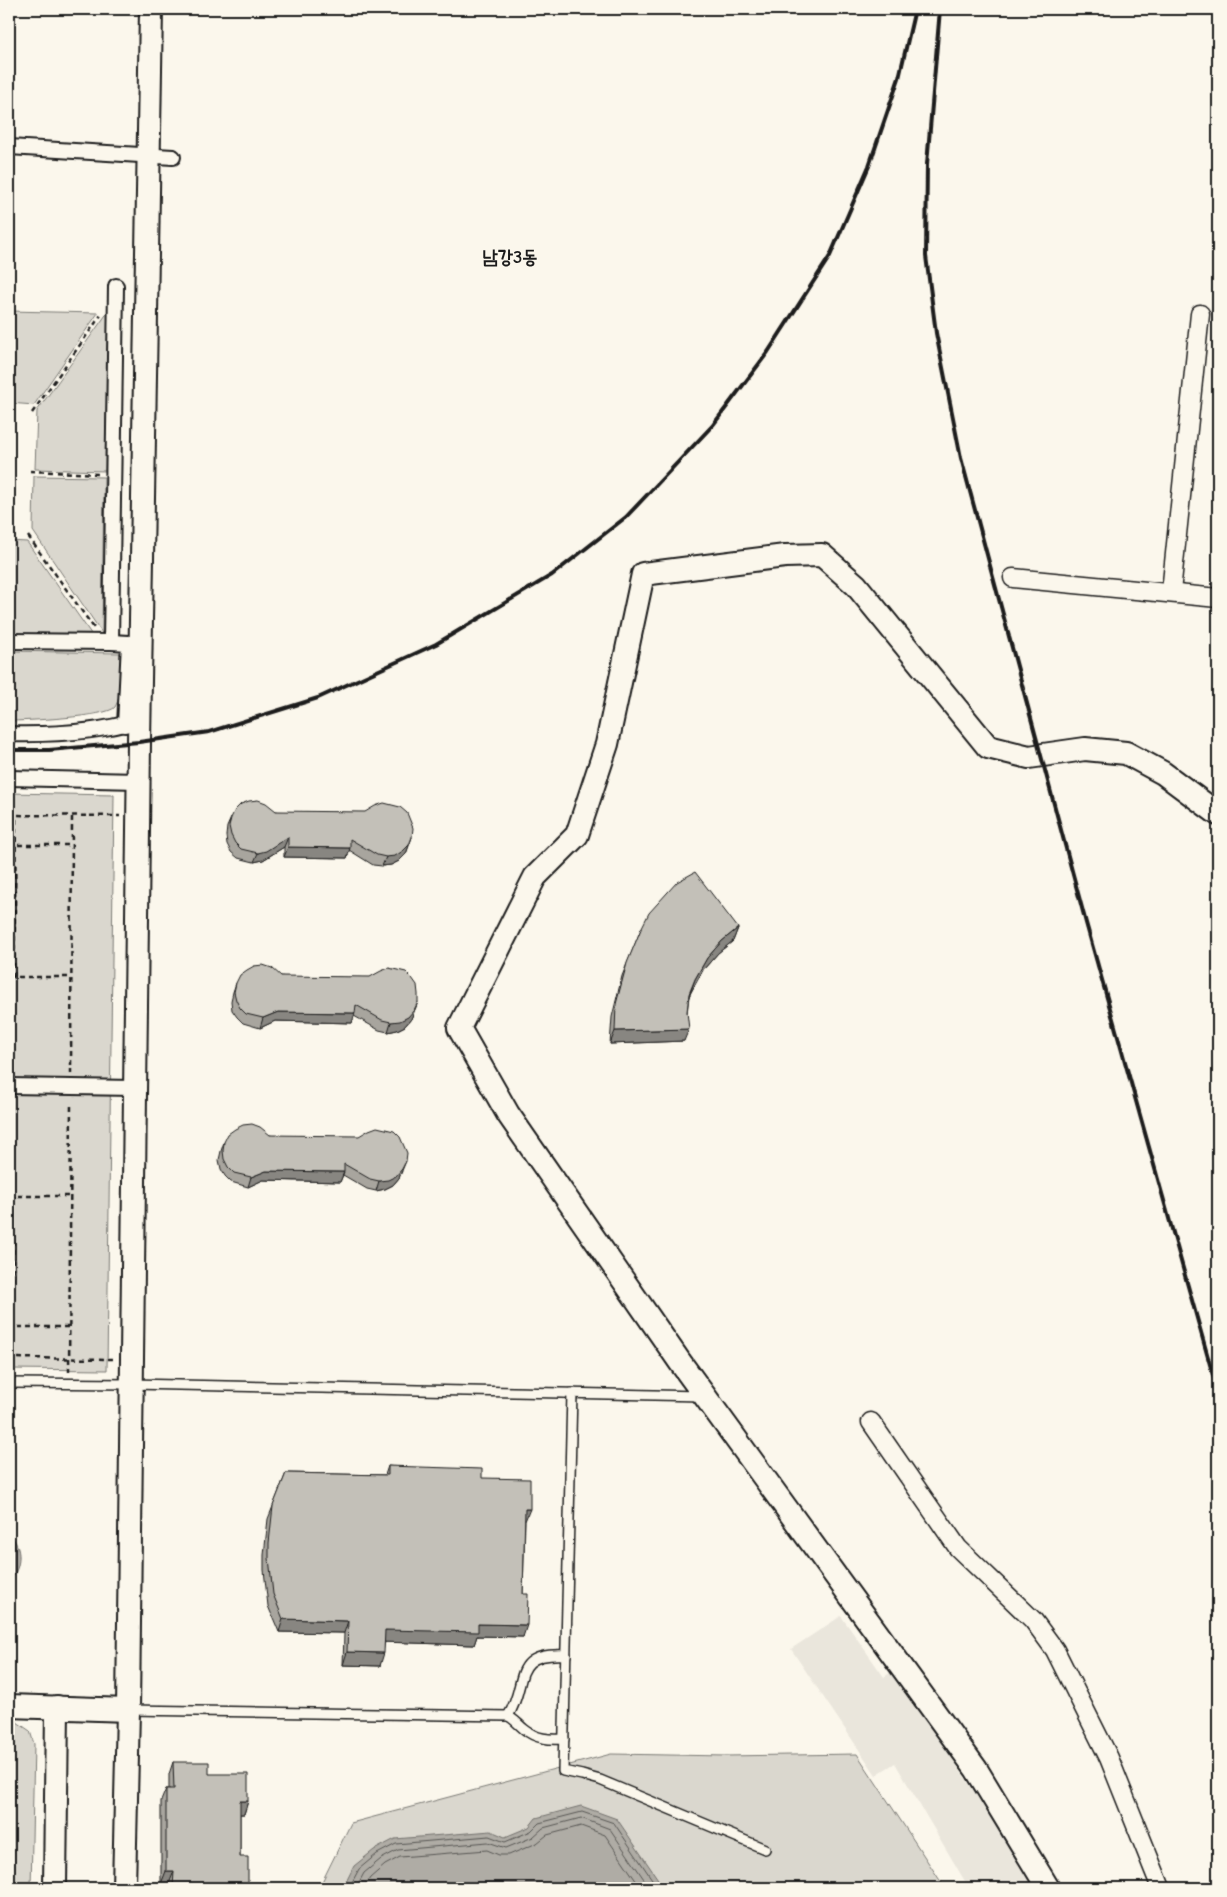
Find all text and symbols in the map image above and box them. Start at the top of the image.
district label: 남강3동 [482,246,538,268]

